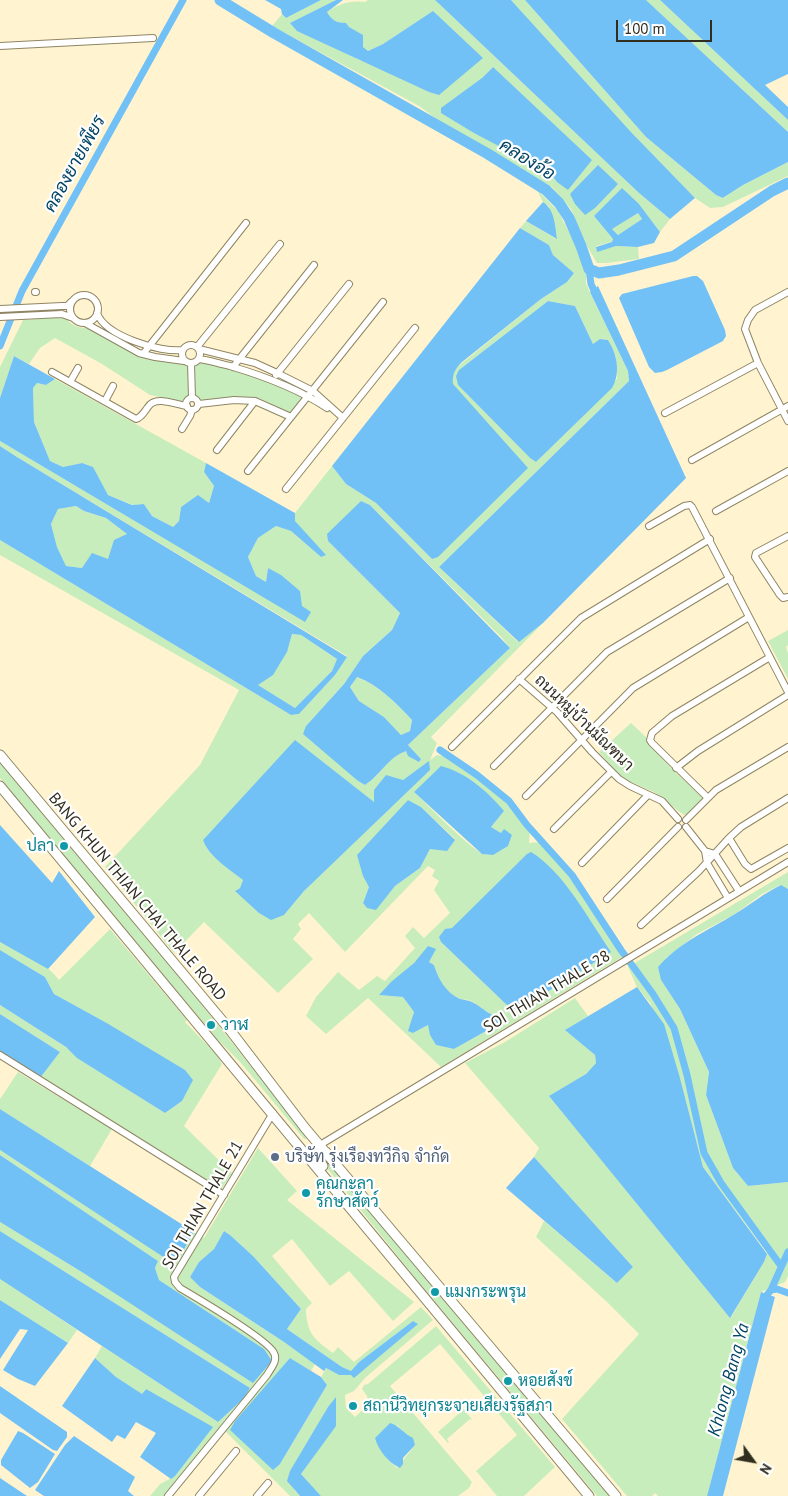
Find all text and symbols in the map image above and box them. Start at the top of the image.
scale bar [618,10,714,42]
text: 100 m [624,19,665,38]
water label: คลองยายเพียร [40,112,110,216]
water label: คลองอ้อ [495,135,559,185]
street label: ถนนหมู่บ้านมัณฑนา [530,671,638,775]
street label: BANG KHUN THIAN CHAI THALE ROAD [44,789,230,1005]
place label: ปลา [26,836,54,856]
marker: ปลา [58,840,70,852]
street label: SOI THIAN THALE 28 [480,947,614,1037]
place label: วาฬ [221,1015,248,1035]
marker: วาฬ [205,1019,217,1031]
street label: SOI THIAN THALE 21 [159,1138,247,1272]
place label: บริษัท รุ่งเรืองทวีกิจ จำกัด [285,1147,449,1167]
marker: บริษัท รุ่งเรืองทวีกิจ จำกัด [269,1151,281,1163]
place label: คุณกะลา รักษาสัตว์ [316,1174,379,1212]
marker: คุณกะลา รักษาสัตว์ [300,1187,312,1199]
place label: แมงกระพรุน [445,1282,526,1302]
marker: แมงกระพรุน [429,1286,441,1298]
water label: Khlong Bang Ya [704,1321,754,1439]
place label: หอยสังข์ [518,1371,573,1391]
marker: หอยสังข์ [502,1375,514,1387]
place label: สถานีวิทยุกระจายเสียงรัฐสภา [363,1396,553,1416]
marker: สถานีวิทยุกระจายเสียงรัฐสภา [347,1400,359,1412]
north arrow [728,1436,778,1486]
text: N [756,1460,776,1478]

